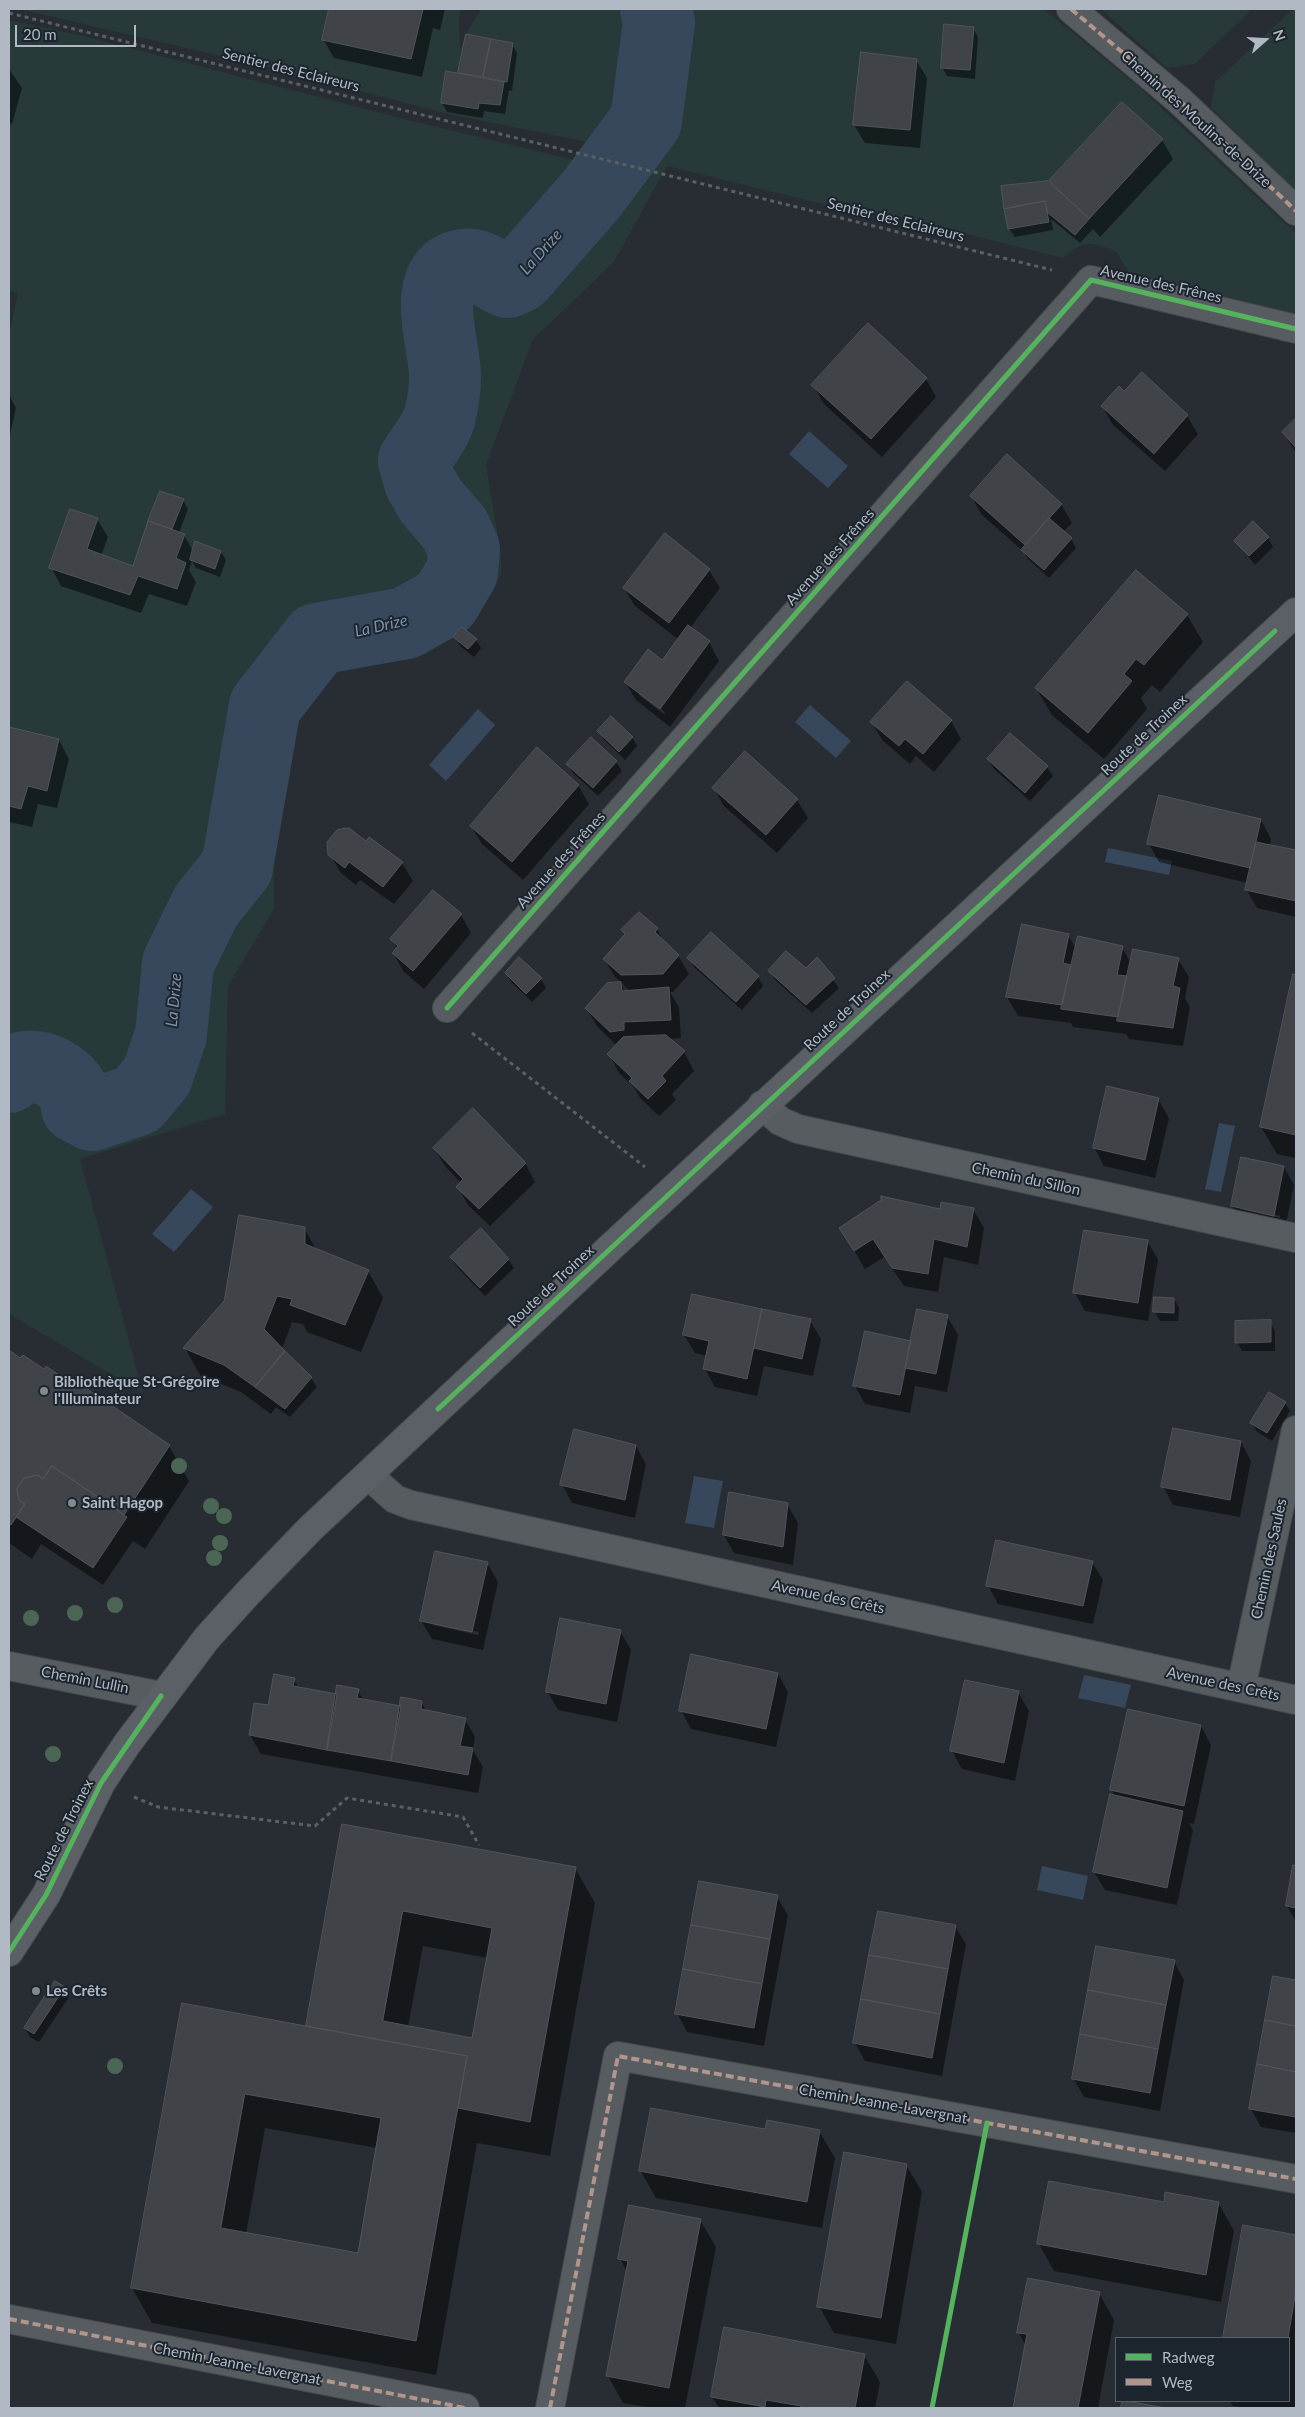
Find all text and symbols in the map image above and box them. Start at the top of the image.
scale bar [18,15,139,47]
north arrow [1240,15,1290,65]
text: 20 m [23,25,57,43]
text: N [1270,27,1289,43]
street label: Sentier des Eclaireurs [221,44,361,96]
street label: Chemin des Moulins-de-Drize [1117,47,1275,191]
street label: Sentier des Eclaireurs [826,194,966,246]
water label: La Drize [516,226,566,278]
street label: Avenue des Frênes [1099,261,1223,307]
street label: Avenue des Frênes [782,505,878,609]
water label: La Drize [353,611,409,641]
street label: Route de Troinex [1097,691,1191,779]
street label: Avenue des Frênes [513,808,609,912]
street label: Route de Troinex [800,966,894,1054]
water label: La Drize [162,972,186,1028]
street label: Chemin du Sillon [970,1159,1082,1199]
street label: Route de Troinex [504,1242,598,1330]
place label: Bibliothèque St-Grégoire l'Illuminateur [54,1373,220,1408]
marker: Bibliothèque St-Grégoire l'Illuminateur [38,1385,50,1397]
place label: Saint Hagop [82,1494,163,1512]
marker: Saint Hagop [66,1497,78,1509]
street label: Chemin des Saules [1247,1497,1291,1621]
street label: Avenue des Crêts [770,1576,886,1618]
street label: Chemin Lullin [40,1663,130,1697]
street label: Avenue des Crêts [1165,1663,1281,1705]
street label: Route de Troinex [31,1776,97,1884]
place label: Les Crêts [46,1982,107,2000]
marker: Les Crêts [30,1985,42,1997]
street label: Chemin Jeanne-Lavergnat [797,2080,969,2128]
legend [1115,2337,1290,2402]
street label: Chemin Jeanne-Lavergnat [151,2339,323,2389]
text: Radweg [1162,2348,1215,2366]
text: Weg [1162,2373,1192,2391]

